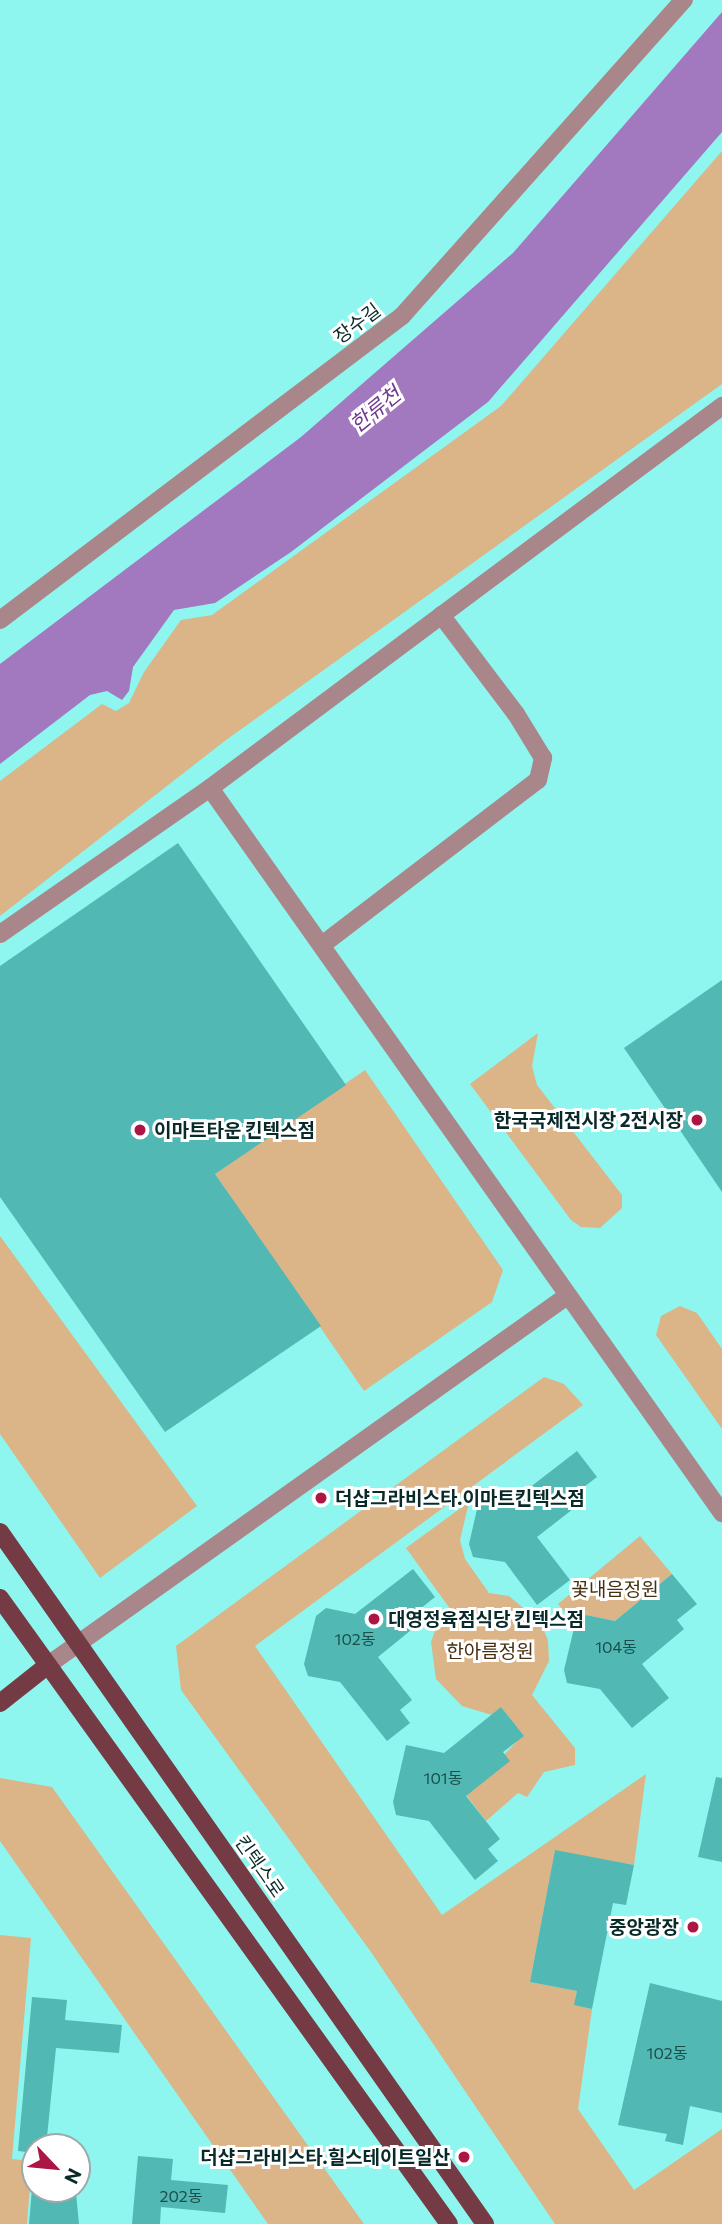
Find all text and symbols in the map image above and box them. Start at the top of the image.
street label: 장수길 [329,298,385,348]
water label: 한류천 [345,381,405,437]
place label: 한국국제전시장 2전시장 [494,1109,683,1131]
marker: 한국국제전시장 2전시장 [689,1112,705,1128]
place label: 이마트타운 킨텍스점 [154,1119,315,1141]
marker: 이마트타운 킨텍스점 [132,1122,148,1138]
place label: 더샵그라비스타.이마트킨텍스점 [335,1487,585,1509]
marker: 더샵그라비스타.이마트킨텍스점 [313,1490,329,1506]
park label: 꽃내음정원 [571,1578,659,1600]
place label: 대영정육점식당 킨텍스점 [388,1608,584,1630]
marker: 대영정육점식당 킨텍스점 [366,1611,382,1627]
house number: 102동 [335,1629,375,1649]
house number: 104동 [595,1637,637,1657]
park label: 한아름정원 [446,1640,534,1662]
house number: 101동 [424,1768,462,1788]
street label: 킨텍스로 [231,1831,289,1901]
place label: 중앙광장 [609,1916,679,1938]
marker: 중앙광장 [685,1919,701,1935]
house number: 102동 [647,2043,687,2063]
north arrow [21,2133,91,2203]
place label: 더샵그라비스타.힐스테이트일산 [200,2146,450,2168]
marker: 더샵그라비스타.힐스테이트일산 [456,2149,472,2165]
text: N [60,2165,87,2188]
house number: 202동 [160,2186,202,2206]

